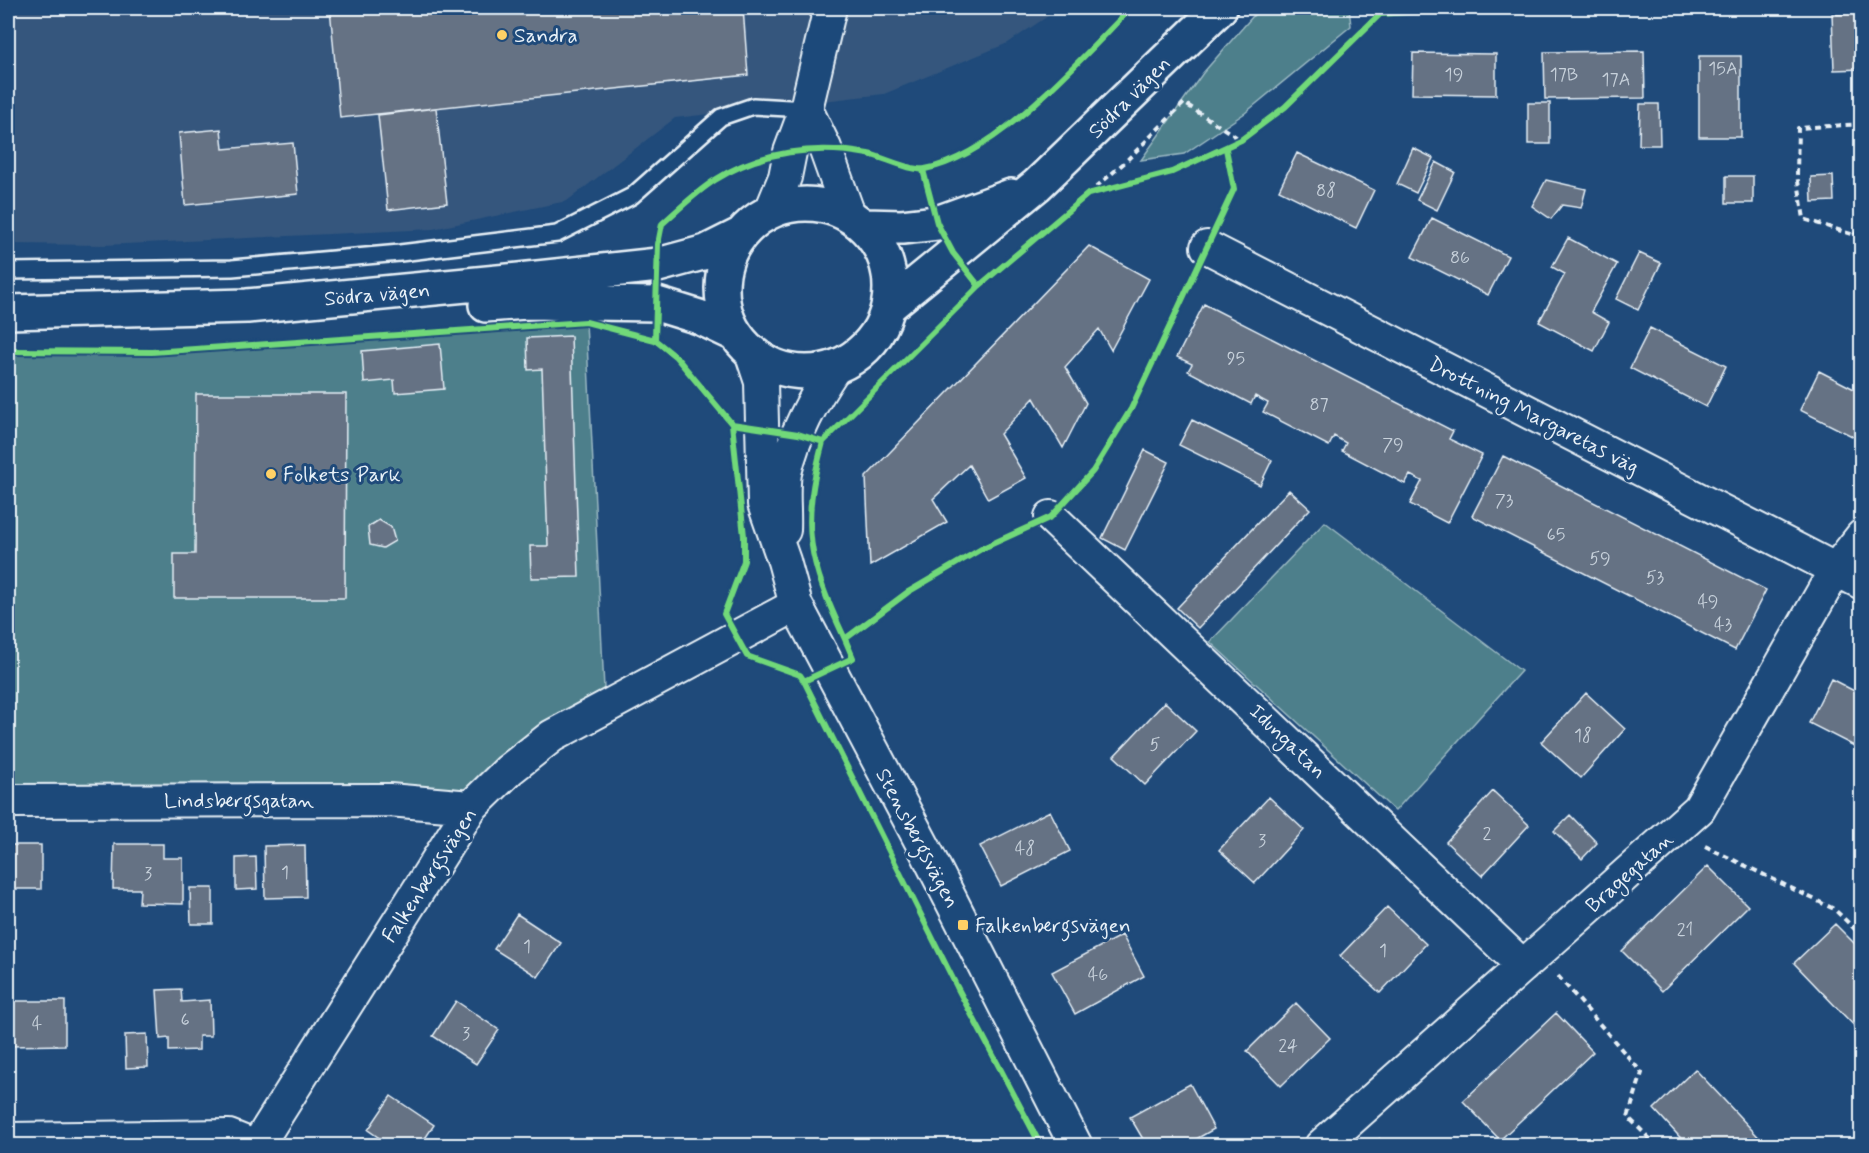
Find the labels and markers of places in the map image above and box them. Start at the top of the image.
place label: Sandra [514,22,578,50]
marker: Sandra [495,28,509,42]
place label: Folkets Park [283,461,401,489]
marker: Folkets Park [264,467,278,481]
place label: Falkenbergsvägen [975,912,1131,942]
marker: Falkenbergsvägen [956,918,970,932]

